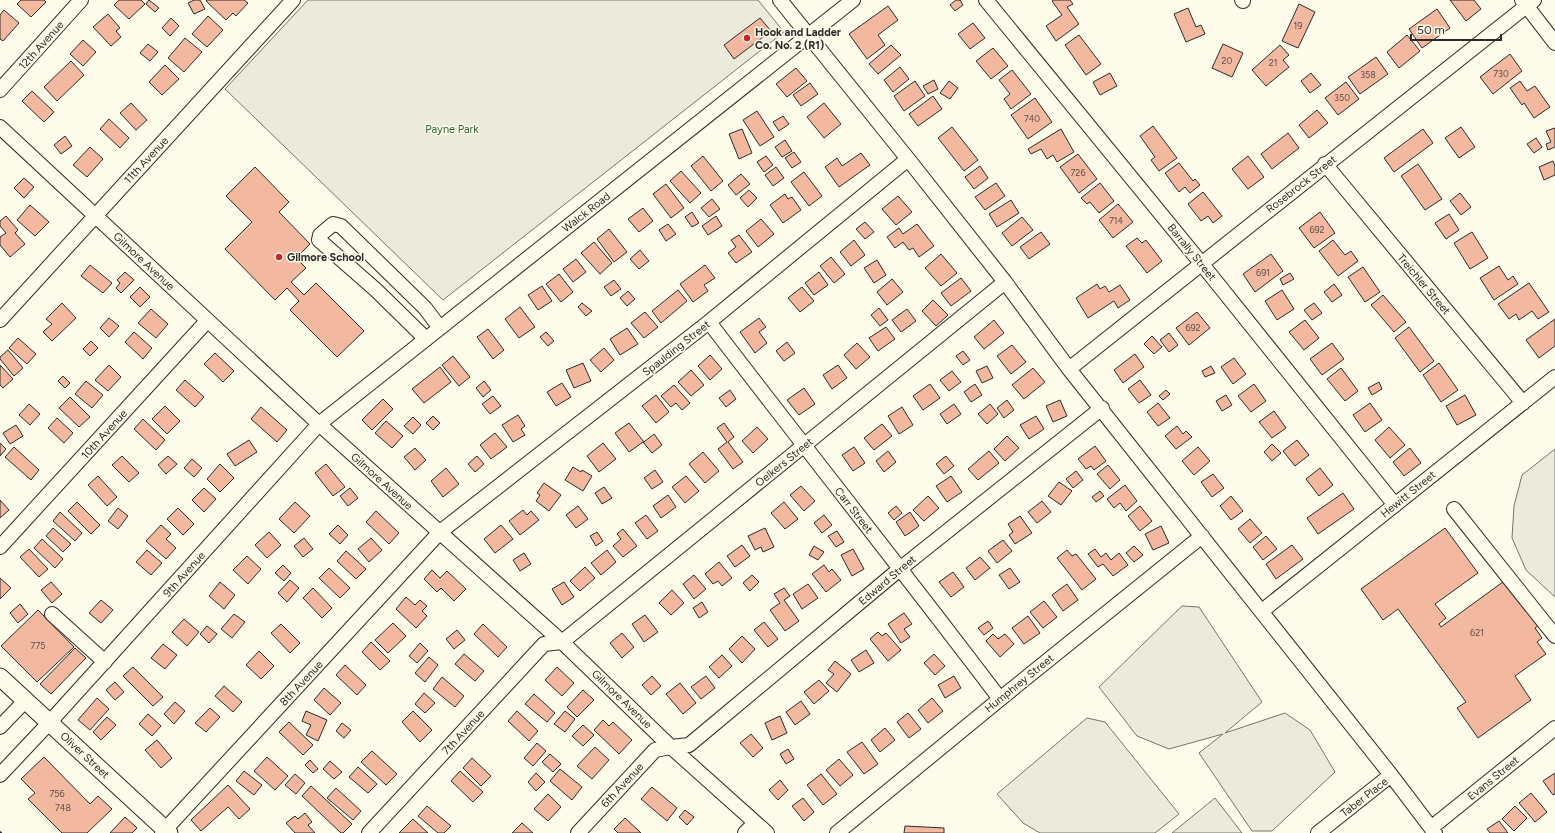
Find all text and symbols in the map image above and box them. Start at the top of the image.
scale bar [1411,16,1501,42]
street label: 12th Avenue [16,18,67,72]
house number: 19 [1294,20,1302,31]
text: 50 m [1417,23,1445,37]
place label: Hook and Ladder Co. No. 2 (R1) [755,26,842,52]
marker: Hook and Ladder Co. No. 2 (R1) [742,33,752,43]
house number: 20 [1222,55,1233,66]
house number: 21 [1269,57,1277,68]
house number: 730 [1493,68,1509,79]
house number: 358 [1360,69,1376,80]
house number: 350 [1334,92,1350,103]
house number: 740 [1024,113,1040,124]
park label: Payne Park [425,123,479,136]
street label: 11th Avenue [121,134,171,186]
street label: Rosebrock Street [1264,153,1339,216]
house number: 726 [1071,167,1085,178]
street label: Walck Road [560,190,613,235]
house number: 714 [1109,215,1123,226]
street label: Barrally Street [1165,221,1219,283]
house number: 692 [1309,224,1325,235]
street label: Gilmore Avenue [110,230,177,293]
place label: Gilmore School [287,251,364,264]
street label: Treichler Street [1394,251,1453,317]
marker: Gilmore School [274,252,284,262]
house number: 691 [1256,267,1270,278]
street label: Spaulding Street [640,318,713,379]
house number: 692 [1185,322,1201,333]
street label: 10th Avenue [79,407,130,462]
street label: Oelkers Street [753,435,816,490]
street label: Gilmore Avenue [348,450,415,513]
street label: Hewitt Street [1378,468,1438,521]
street label: Carr Street [832,485,876,536]
street label: 9th Avenue [161,549,208,600]
street label: Edward Street [856,553,919,608]
house number: 621 [1470,627,1484,638]
house number: 775 [31,640,45,651]
street label: Humphrey Street [982,652,1057,715]
street label: 8th Avenue [277,658,326,709]
street label: Gilmore Avenue [589,667,654,731]
street label: 7th Avenue [439,707,487,757]
street label: Oliver Street [57,729,112,781]
street label: Evans Street [1465,754,1522,803]
street label: 6th Avenue [598,760,646,810]
street label: Taber Place [1338,775,1390,820]
house number: 756 [49,788,65,799]
house number: 748 [55,802,71,813]

